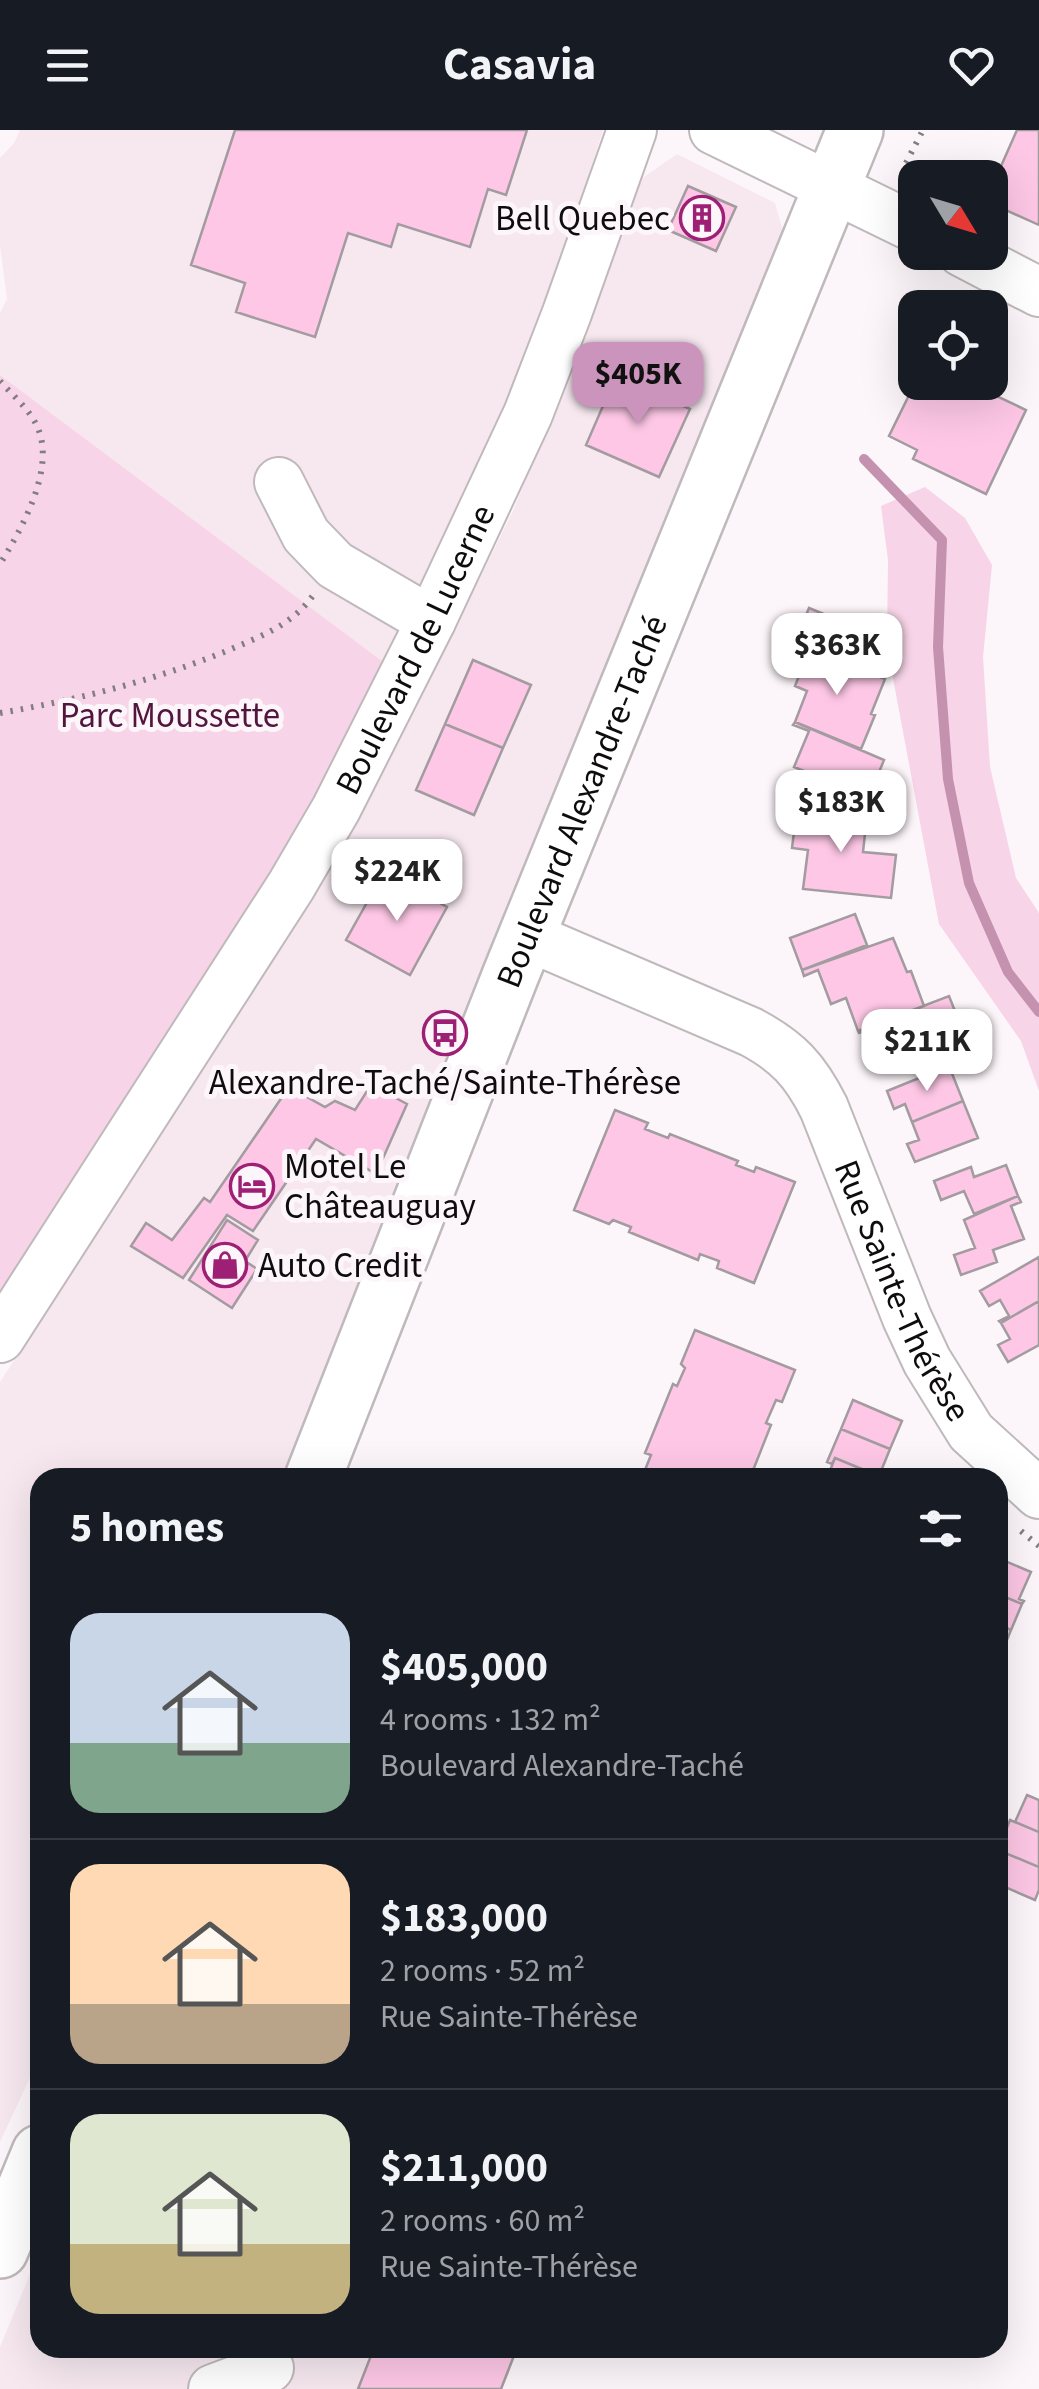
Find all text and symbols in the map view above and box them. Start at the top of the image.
text: Casavia [443,33,596,97]
icon: menu [40,38,95,93]
icon: heart [944,38,999,93]
north arrow [898,160,1008,270]
map controls [898,160,1008,400]
place label: Bell Quebec [495,194,670,244]
building icon: Bell Quebec [679,195,725,241]
button: locate [898,290,1008,400]
pin: $405K [568,342,708,427]
text: $405K [594,351,682,397]
street label: Boulevard de Lucerne [323,496,508,803]
street label: Boulevard Alexandre-Taché [484,608,681,995]
pin: $363K [767,613,907,698]
text: $363K [793,622,881,668]
park label: Parc Moussette [60,691,280,741]
pin: $183K [771,770,911,855]
text: $183K [797,779,885,825]
pin: $224K [327,839,467,924]
text: $224K [353,848,441,894]
pin: $211K [857,1009,997,1094]
bus stop icon: Alexandre-Taché/Sainte-Thérèse [422,1010,468,1056]
text: $211K [883,1018,971,1064]
place label: Alexandre-Taché/Sainte-Thérèse [209,1058,681,1108]
place label: Motel Le Châteauguay [284,1142,476,1232]
street label: Rue Sainte-Thérèse [821,1153,983,1431]
hotel icon: Motel Le Châteauguay [229,1163,275,1209]
place label: Auto Credit [258,1241,422,1291]
shop icon: Auto Credit [202,1242,248,1288]
text: 5 homes [70,1498,224,1558]
icon: filters [913,1501,968,1556]
text: $405,000 [380,1637,548,1697]
icon: home [150,1653,270,1773]
text: 4 rooms · 132 m² [380,1697,601,1743]
text: Boulevard Alexandre-Taché [380,1743,744,1789]
text: $183,000 [380,1888,548,1948]
icon: home [150,1904,270,2024]
text: 2 rooms · 52 m² [380,1948,585,1994]
text: Rue Sainte-Thérèse [380,1994,638,2040]
text: $211,000 [380,2138,548,2198]
icon: home [150,2154,270,2274]
text: 2 rooms · 60 m² [380,2198,585,2244]
text: Rue Sainte-Thérèse [380,2244,638,2290]

